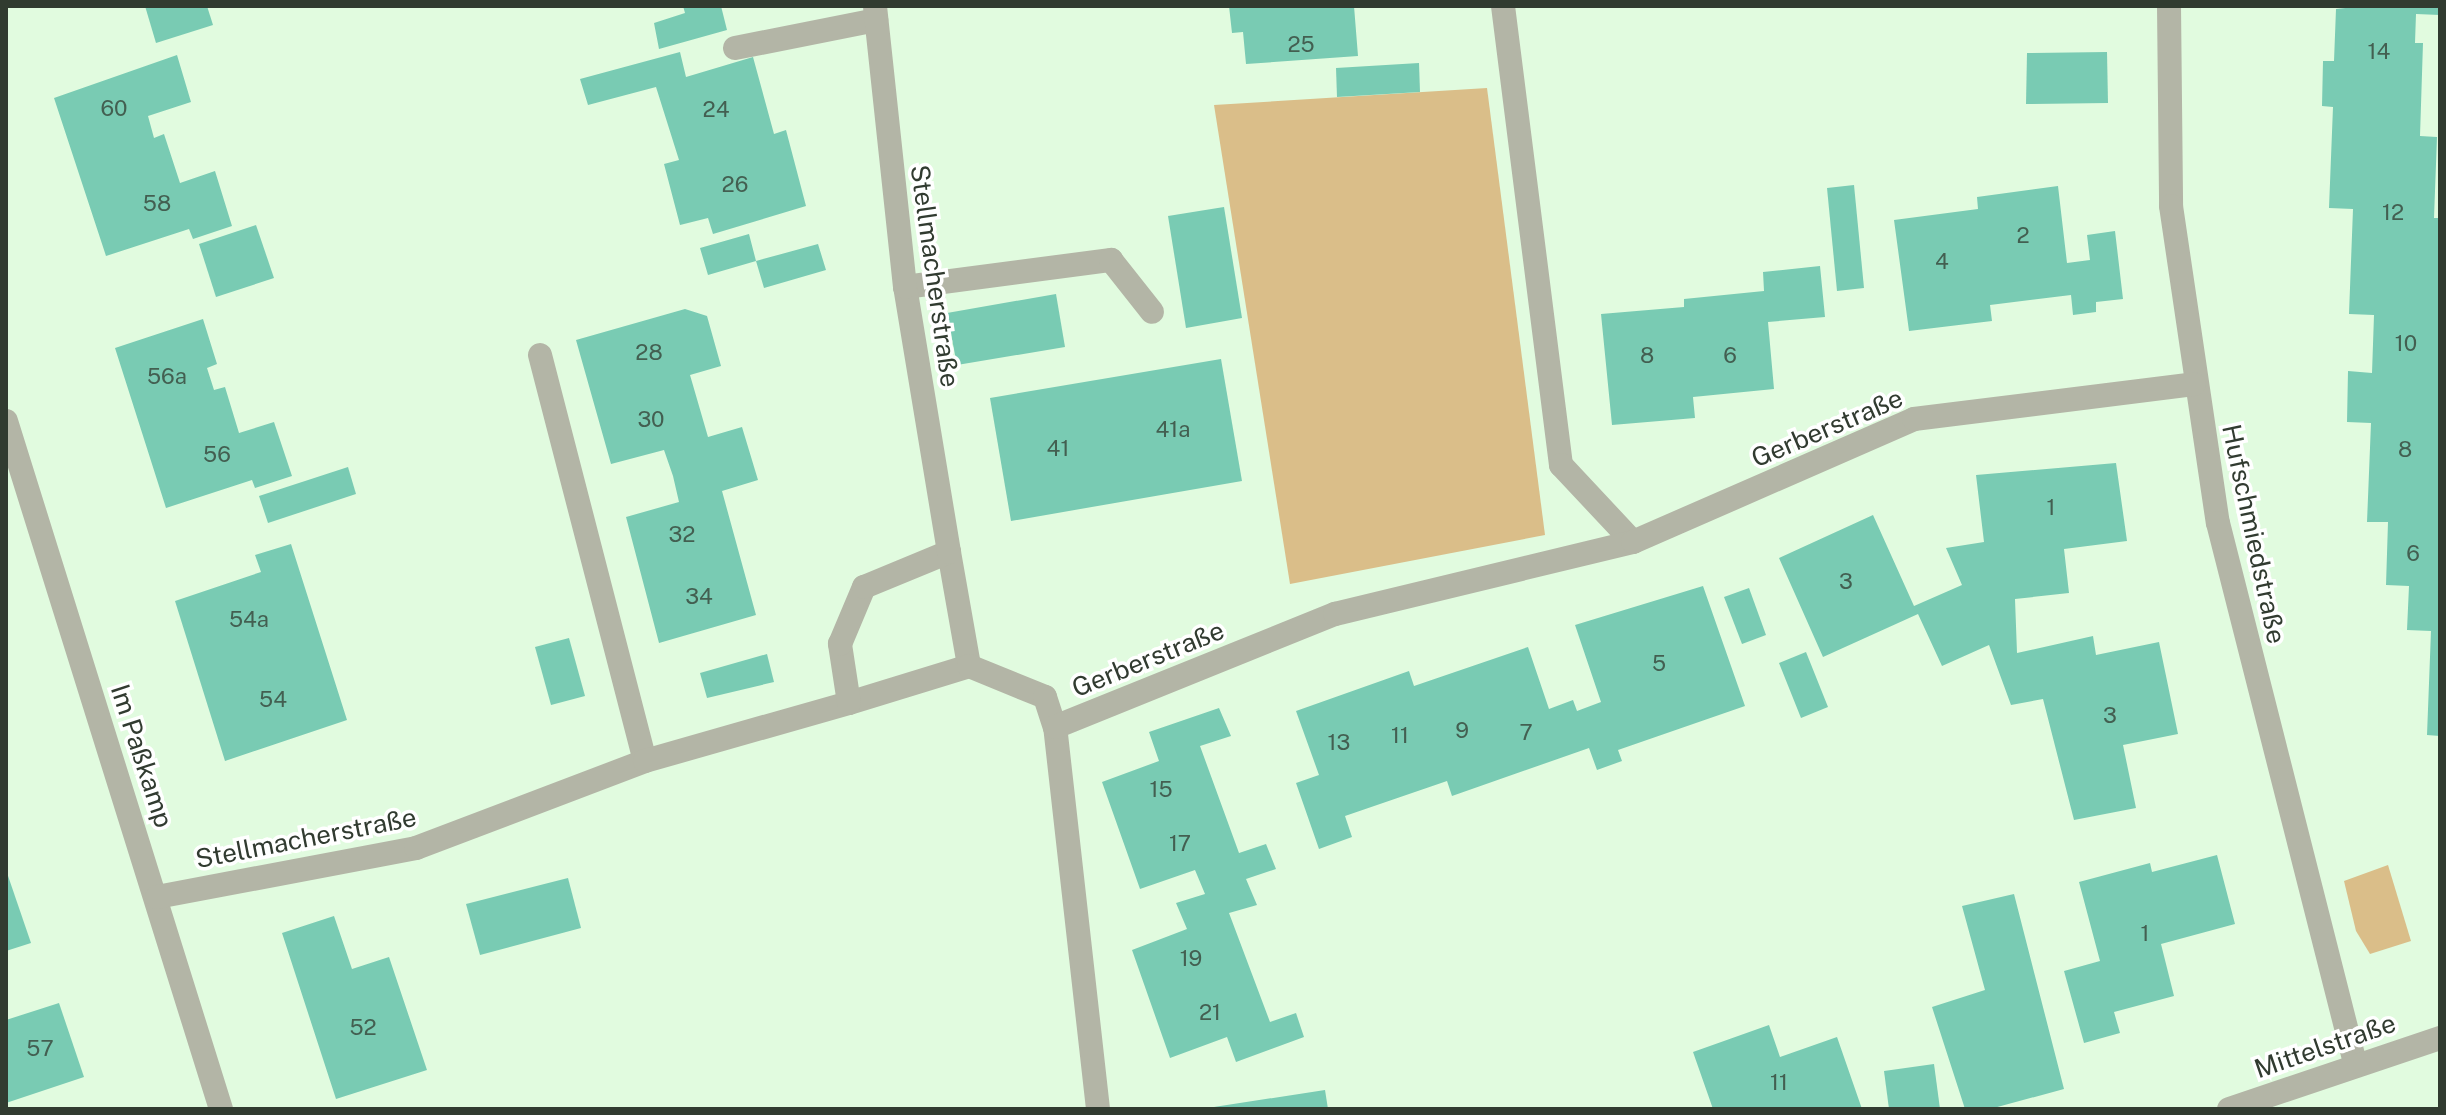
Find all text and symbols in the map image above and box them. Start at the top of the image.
house number: 25 [1287,32,1315,58]
house number: 14 [2368,39,2390,65]
house number: 60 [100,96,128,122]
house number: 24 [703,97,729,123]
street label: Stellmacherstraße [904,163,966,389]
house number: 26 [722,172,748,198]
house number: 58 [143,191,171,217]
house number: 12 [2382,200,2404,226]
house number: 2 [2016,223,2030,249]
house number: 4 [1935,249,1949,275]
house number: 10 [2395,331,2417,357]
house number: 28 [635,340,663,366]
house number: 8 [1640,343,1654,369]
house number: 6 [1723,343,1737,369]
house number: 56a [147,364,187,390]
street label: Gerberstraße [1747,382,1907,474]
house number: 30 [637,407,665,433]
house number: 41a [1156,417,1190,443]
street label: Hufschmiedstraße [2216,421,2292,647]
house number: 41 [1047,436,1069,462]
house number: 8 [2398,437,2412,463]
house number: 56 [203,442,231,468]
house number: 1 [2047,495,2055,521]
house number: 32 [669,522,695,548]
house number: 6 [2406,541,2420,567]
house number: 3 [1839,569,1853,595]
house number: 34 [685,584,713,610]
house number: 54a [229,607,269,633]
street label: Gerberstraße [1067,614,1229,704]
house number: 5 [1652,651,1666,677]
street label: Im Paßkamp [104,680,180,832]
house number: 54 [259,687,287,713]
house number: 3 [2103,703,2117,729]
house number: 9 [1455,718,1469,744]
house number: 7 [1519,720,1533,746]
house number: 11 [1391,723,1409,749]
house number: 13 [1328,730,1350,756]
house number: 15 [1149,777,1173,803]
street label: Stellmacherstraße [193,801,419,875]
house number: 17 [1169,831,1191,857]
house number: 1 [2141,921,2149,947]
house number: 19 [1180,946,1202,972]
house number: 21 [1199,1000,1221,1026]
street label: Mittelstraße [2250,1007,2400,1085]
house number: 52 [349,1015,377,1041]
house number: 57 [26,1036,54,1062]
house number: 11 [1770,1070,1788,1096]

